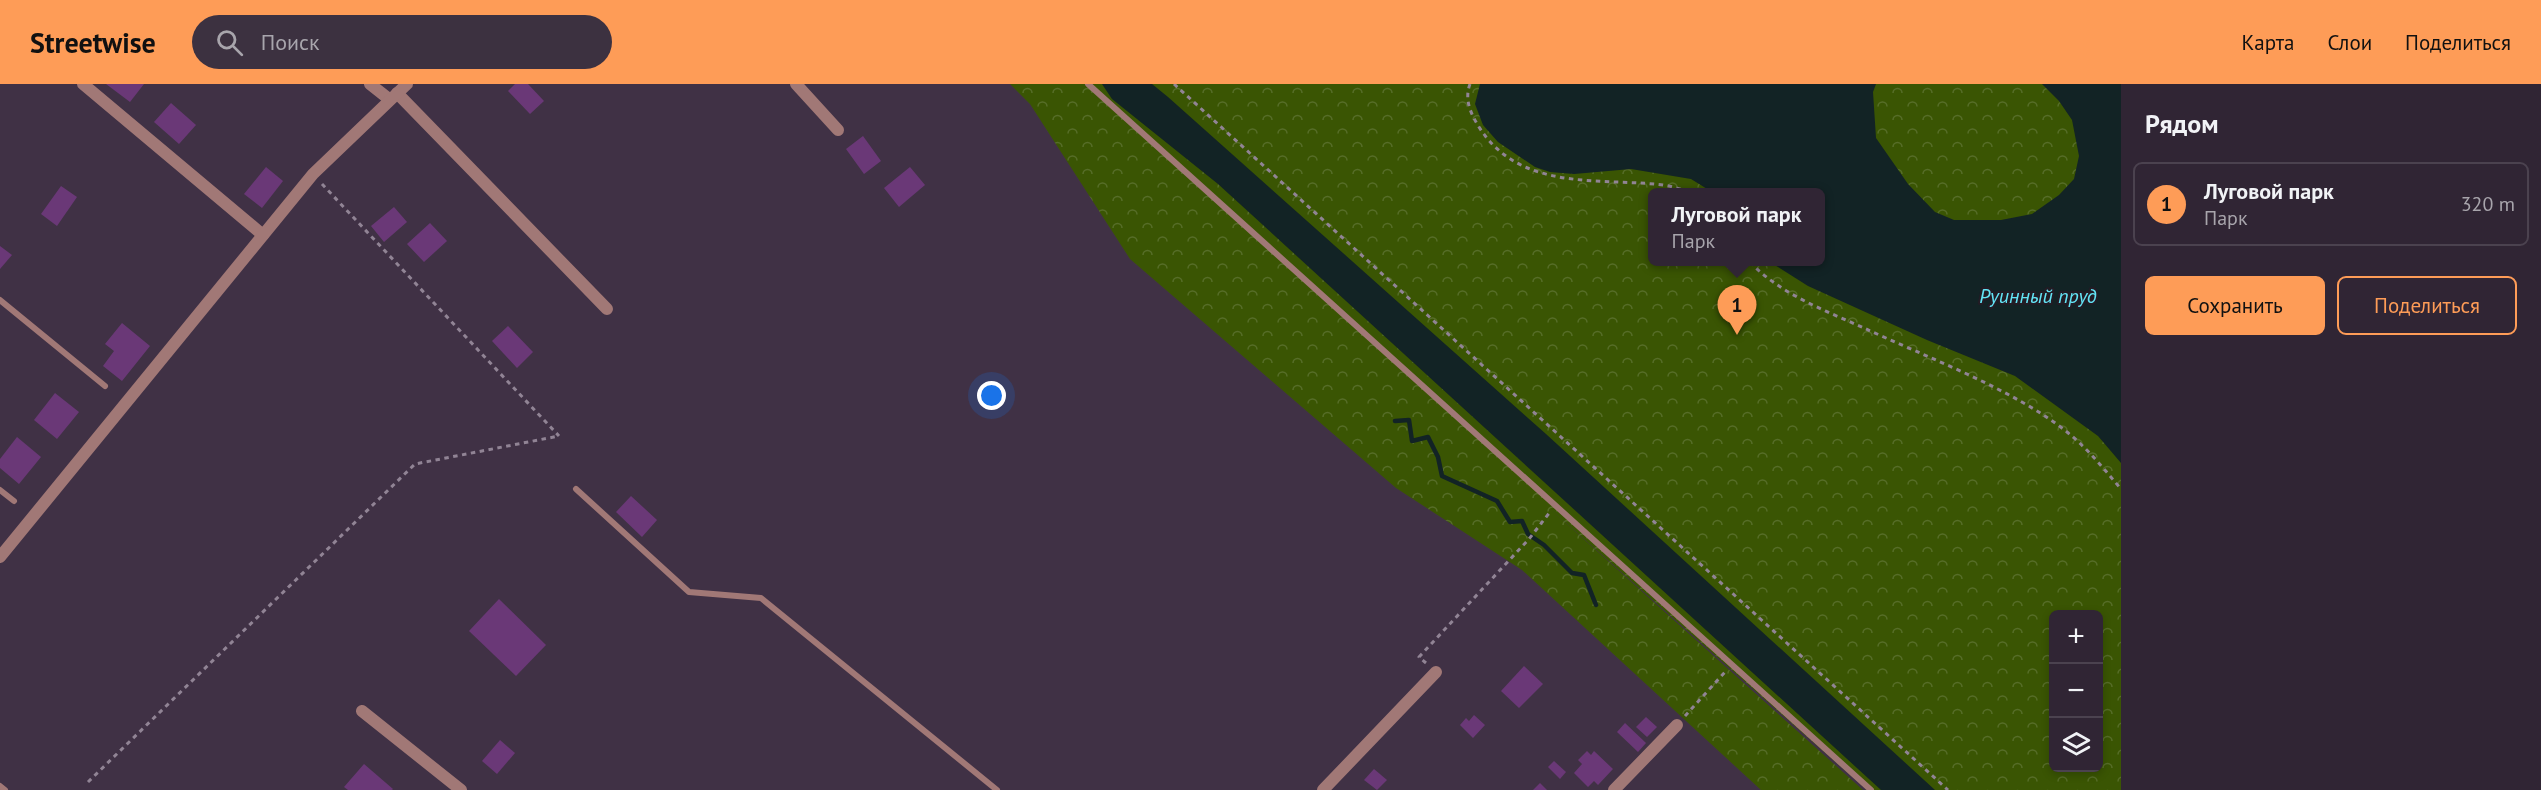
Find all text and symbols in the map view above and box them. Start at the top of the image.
search box [192,15,612,69]
text: Streetwise [30,24,156,61]
icon: search [213,26,246,59]
text: Поиск [261,28,320,56]
text: Карта [2241,29,2294,56]
text: Слои [2327,29,2372,56]
text: Поделиться [2405,29,2511,56]
text: Рядом [2145,107,2219,140]
text: Луговой парк [2204,177,2334,205]
popup [1648,188,1825,266]
text: 1 [2161,191,2172,217]
text: 320 m [2461,191,2515,217]
text: Луговой парк [1672,200,1801,228]
text: Парк [2204,205,2247,231]
text: Парк [1672,228,1715,254]
button: Сохранить [2145,276,2325,335]
button: Поделиться [2337,276,2517,335]
water label: Руинный пруд [1979,283,2097,309]
pin: 1 [1718,286,1756,335]
your location [977,381,1006,410]
map controls [2049,610,2103,772]
button: + [2049,610,2103,664]
button: − [2049,664,2103,718]
button: layers [2049,718,2103,772]

